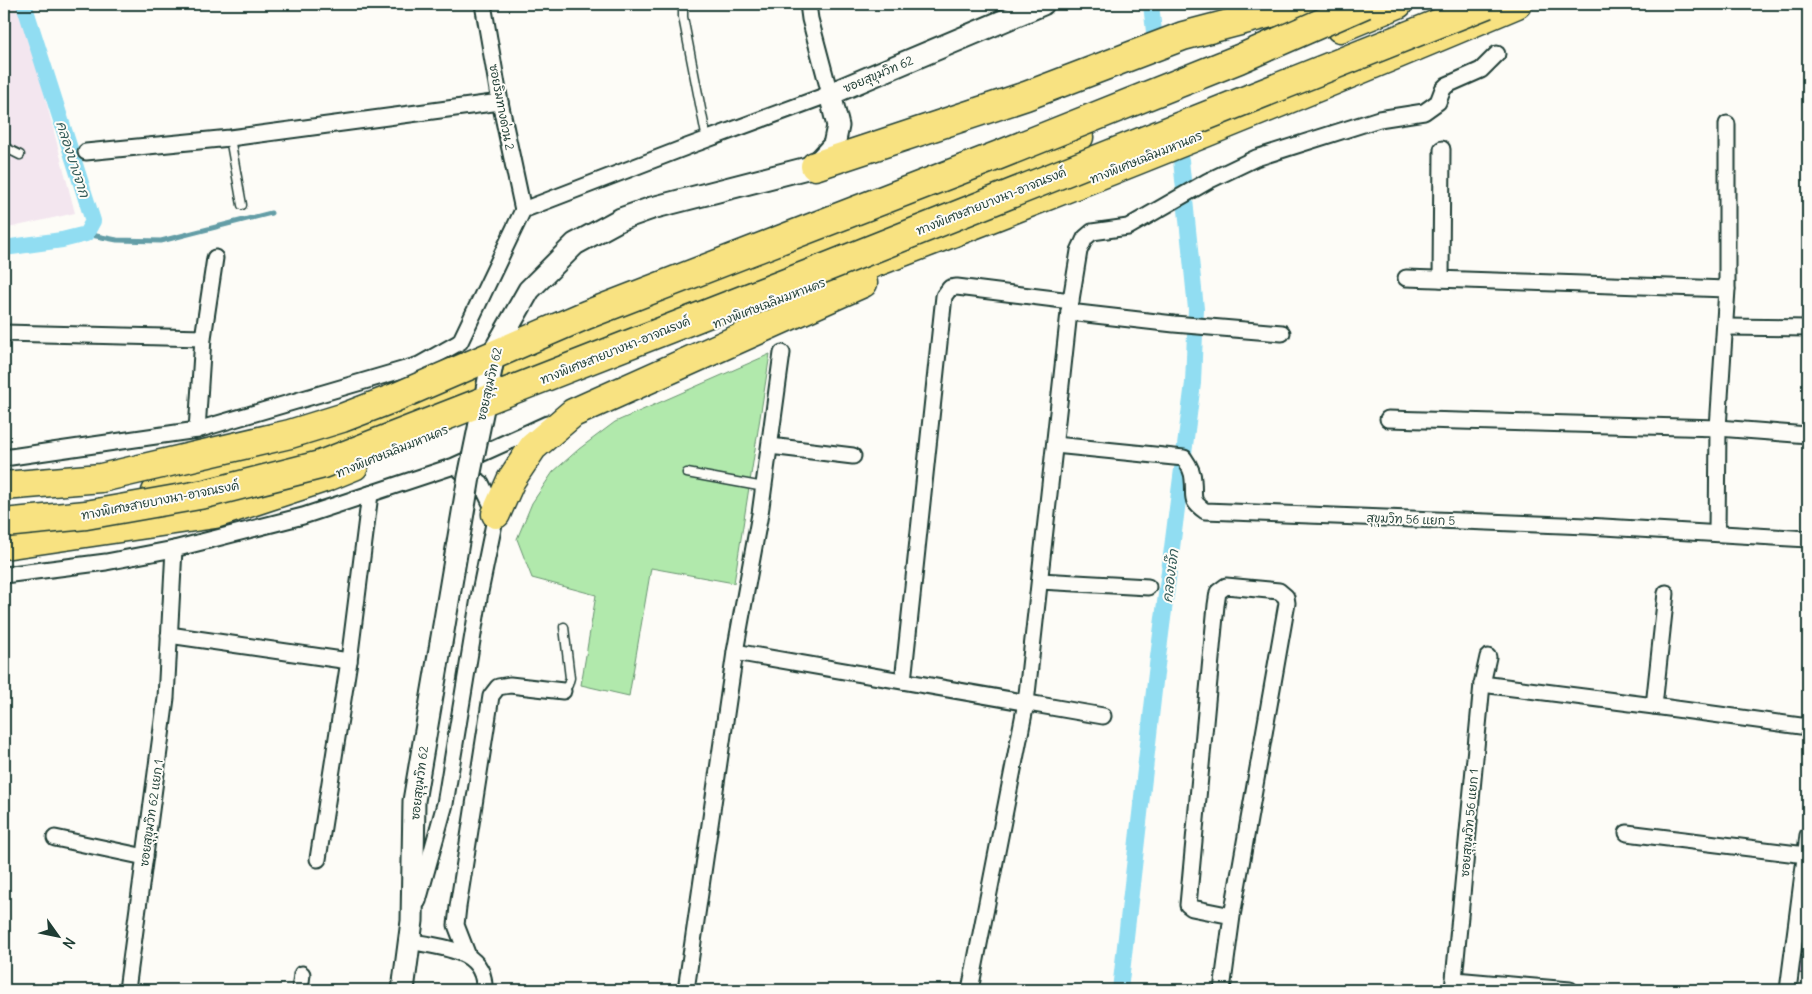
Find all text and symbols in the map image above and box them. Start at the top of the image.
street label: ซอยสุขุมวิท 62 [841,52,916,97]
street label: ซอยริมทางด่วน 2 [486,63,518,152]
water label: คลองบางจาก [52,119,94,200]
street label: ทางพิเศษเฉลิมมหานคร [1088,128,1204,186]
street label: ทางพิเศษสายบางนา-อาจณรงค์ [914,164,1068,238]
street label: ทางพิเศษเฉลิมมหานคร [710,275,828,331]
street label: ทางพิเศษสายบางนา-อาจณรงค์ [538,313,692,387]
street label: ซอยสุขุมวิท 62 [473,346,507,423]
street label: ทางพิเศษเฉลิมมหานคร [334,422,450,480]
street label: ทางพิเศษสายบางนา-อาจณรงค์ [80,477,240,523]
street label: สุขุมวิท 56 แยก 5 [1366,510,1456,530]
water label: คลองเจ๊ก [1158,547,1182,604]
street label: ซอยสุขุมวิท 62 [407,745,433,821]
street label: ซอยสุขุมวิท 62 แยก 1 [136,758,168,868]
street label: ซอยสุขุมวิท 56 แยก 1 [1457,768,1483,878]
north arrow [32,912,82,962]
text: N [59,934,79,952]

